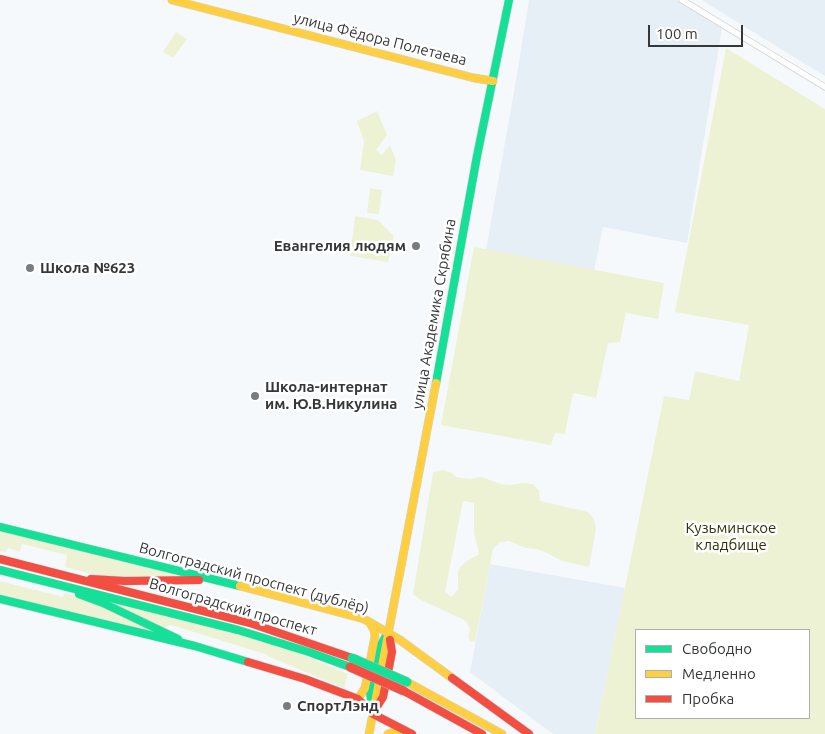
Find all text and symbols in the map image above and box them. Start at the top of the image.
street label: улица Фёдора Полетаева [291,9,469,69]
scale bar [650,15,745,47]
text: 100 m [656,25,698,42]
street label: улица Академика Скрябина [408,217,460,411]
place label: Евангелия людям [274,237,406,255]
marker: Евангелия людям [410,240,422,252]
place label: Школа №623 [40,259,135,277]
marker: Школа №623 [24,262,36,274]
place label: Школа-интернат им. Ю.В.Никулина [265,378,397,413]
marker: Школа-интернат им. Ю.В.Никулина [249,390,261,402]
park label: Кузьминское кладбище [686,519,776,554]
street label: Волгоградский проспект (дублёр) [137,539,371,617]
street label: Волгоградский проспект [147,574,319,640]
legend [635,629,810,719]
text: Свободно [682,640,752,657]
text: Медленно [682,665,756,682]
text: Пробка [682,690,734,707]
place label: СпортЛэнд [297,697,379,715]
marker: СпортЛэнд [281,700,293,712]

